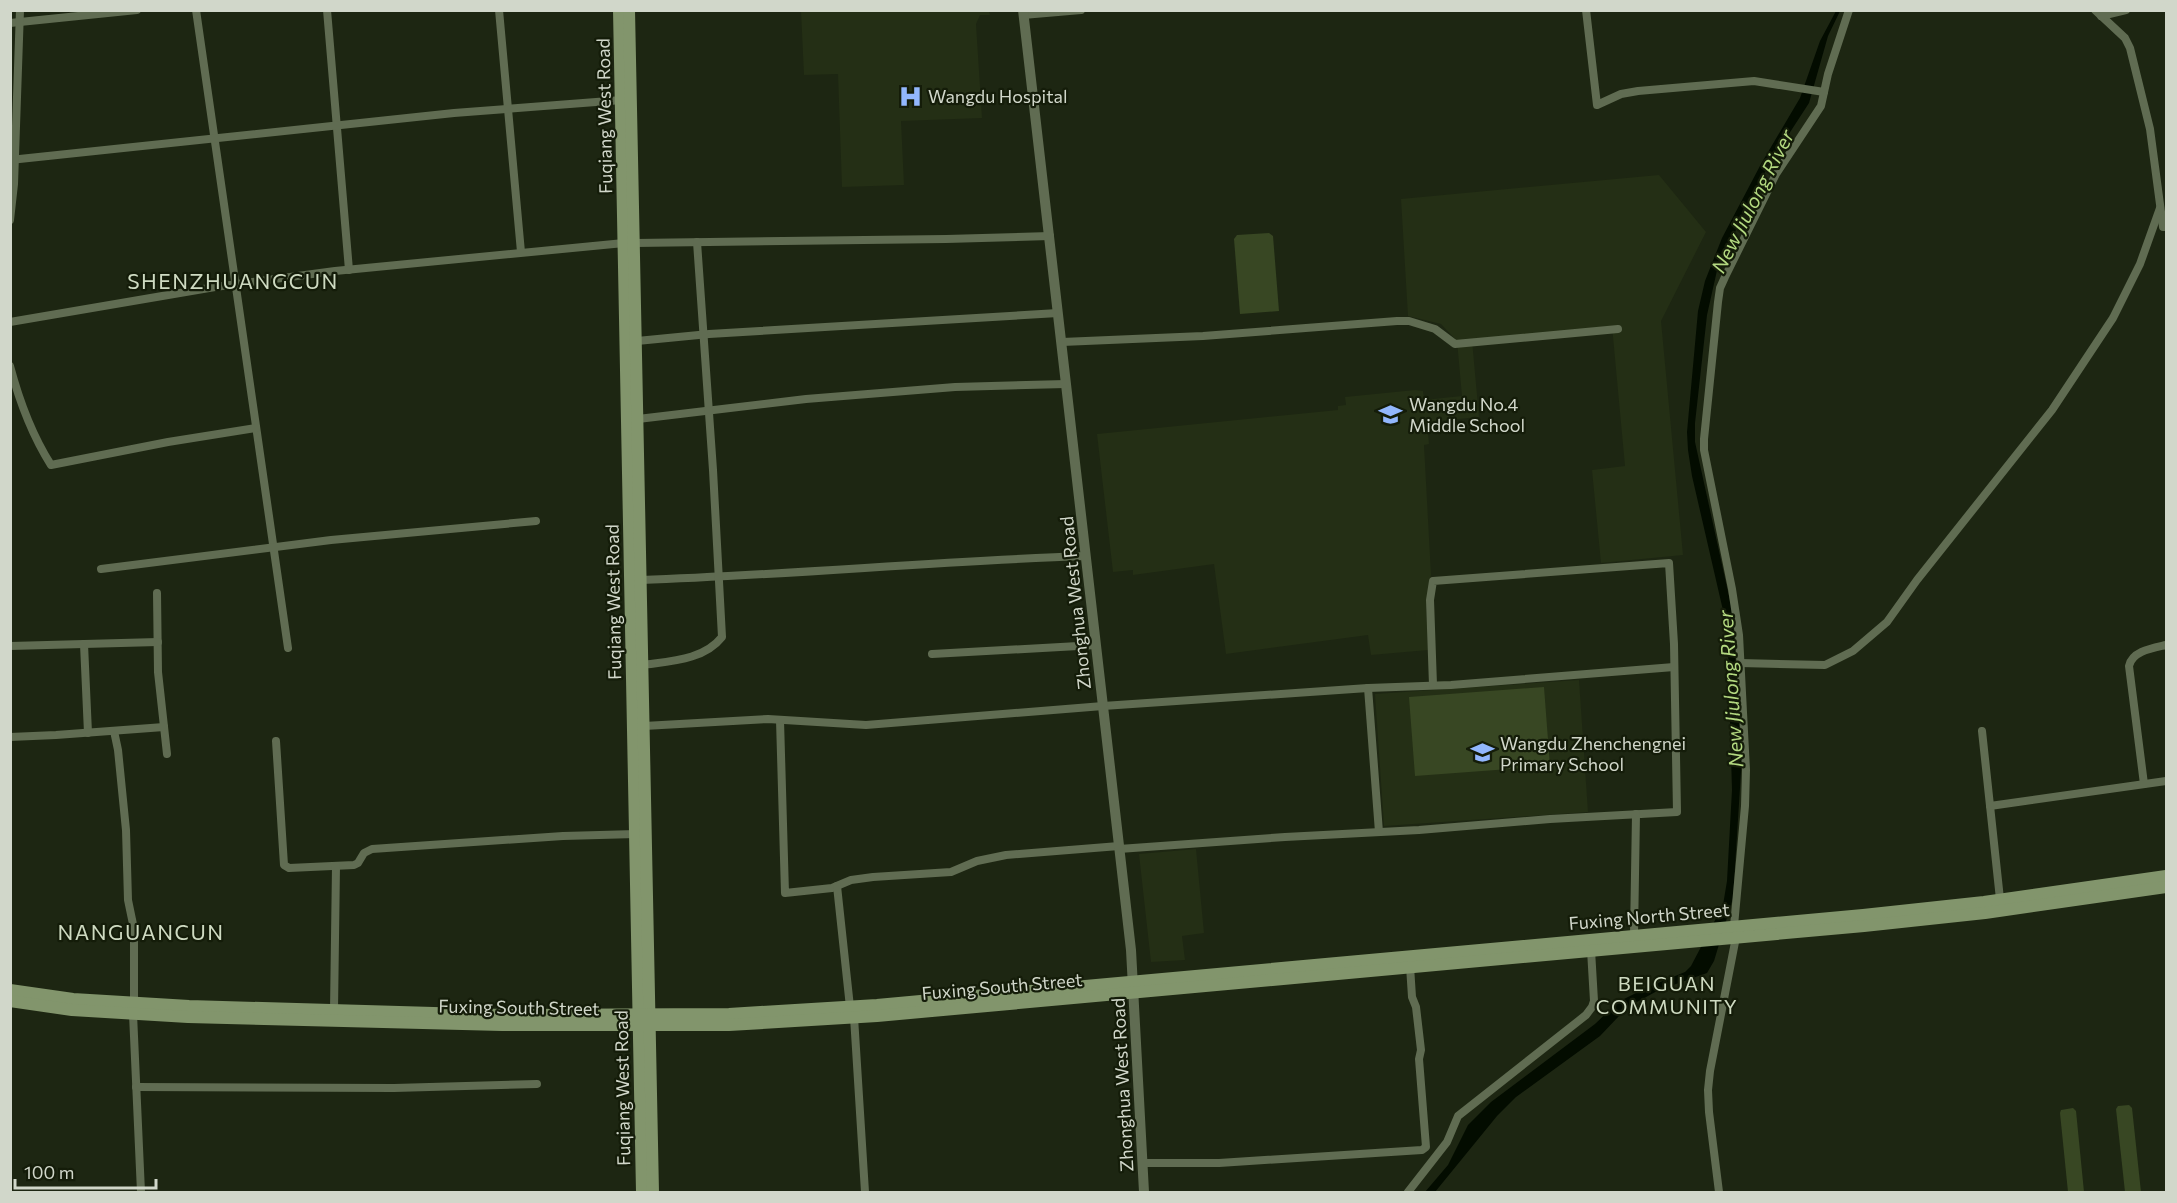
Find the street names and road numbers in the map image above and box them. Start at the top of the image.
street label: Fuqiang West Road [592,38,616,194]
street label: Zhonghua West Road [1055,515,1095,691]
street label: Fuqiang West Road [601,524,625,680]
street label: Fuxing North Street [1568,898,1730,934]
street label: Fuxing South Street [921,968,1083,1004]
street label: Fuxing South Street [438,995,600,1019]
street label: Zhonghua West Road [1106,998,1138,1172]
street label: Fuqiang West Road [610,1010,634,1166]

